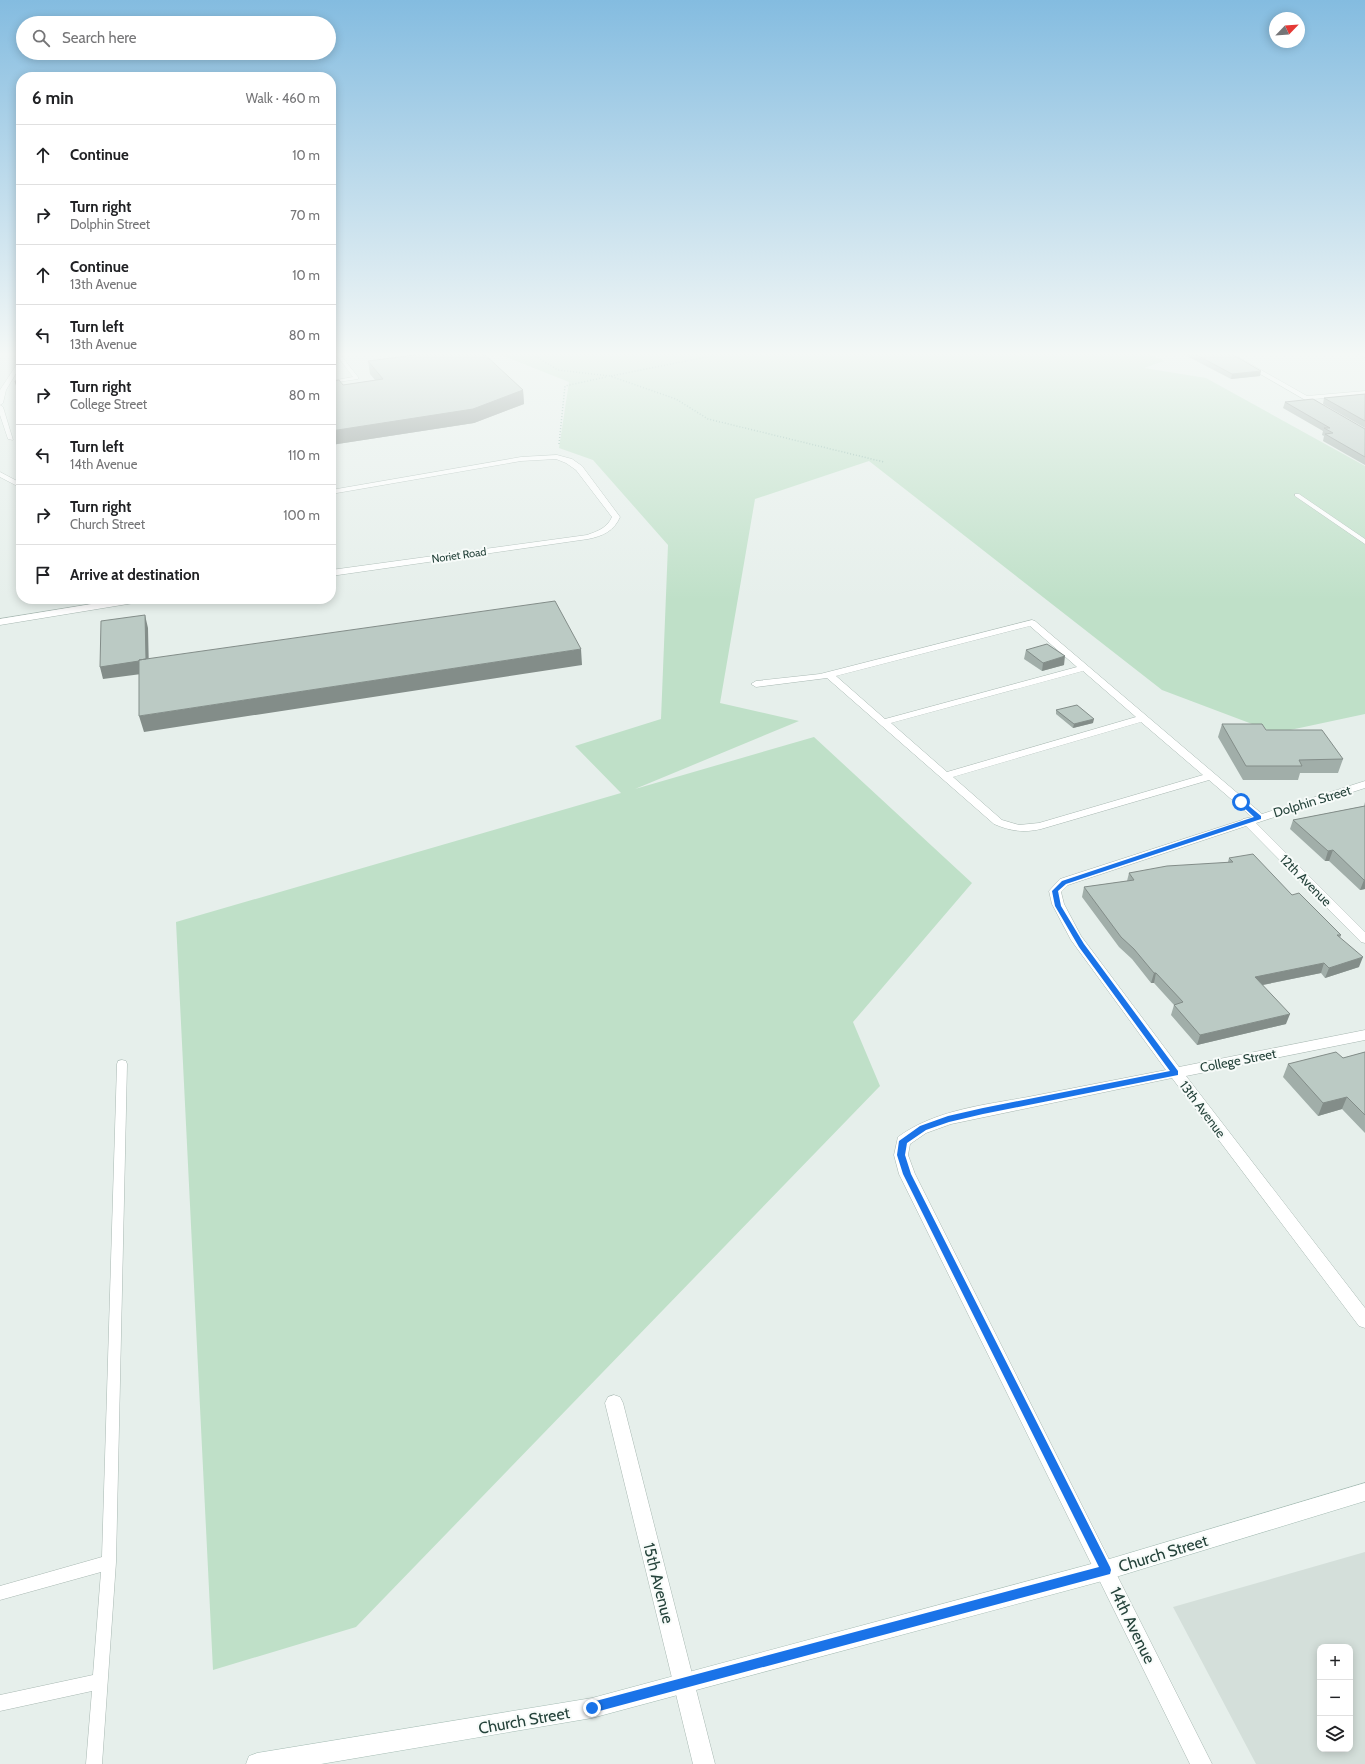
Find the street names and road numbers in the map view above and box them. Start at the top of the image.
street label: Noriet Road [431,544,487,566]
street label: Dolphin Street [1271,781,1353,820]
street label: 12th Avenue [1277,851,1335,909]
street label: College Street [1199,1045,1278,1075]
street label: 13th Avenue [1176,1077,1230,1141]
street label: Church Street [1116,1531,1211,1576]
street label: 15th Avenue [639,1541,678,1625]
street label: 14th Avenue [1106,1584,1159,1667]
street label: Church Street [477,1703,572,1738]

